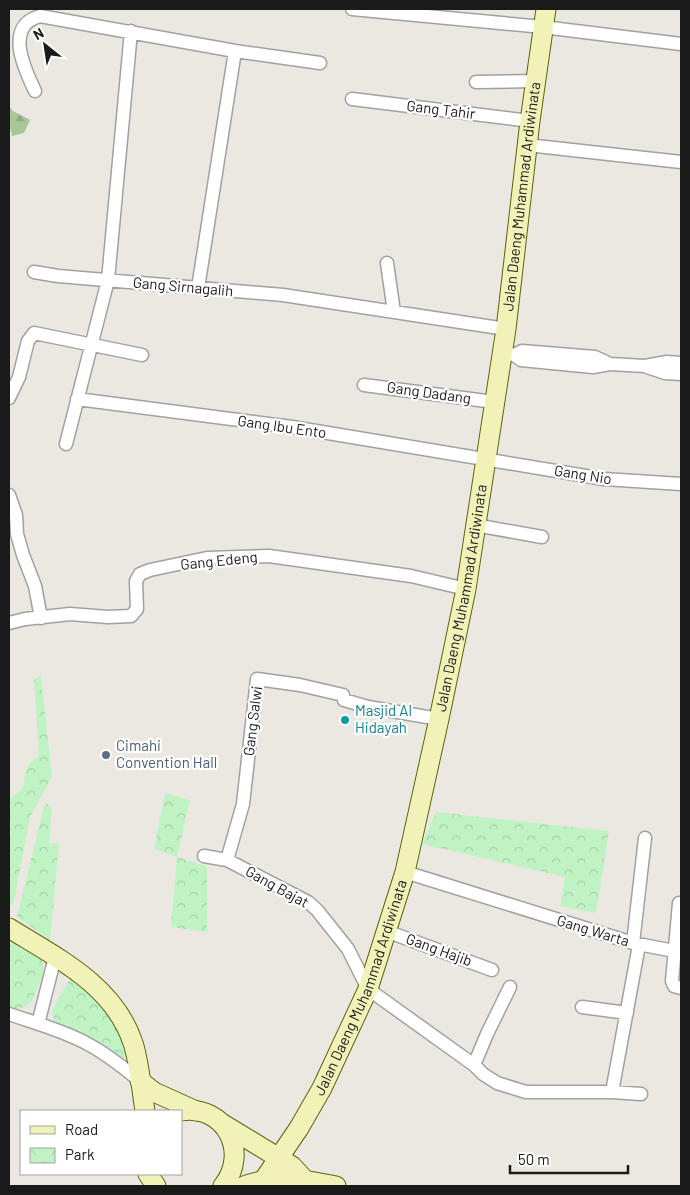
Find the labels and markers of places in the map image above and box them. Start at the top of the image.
place label: Masjid Al Hidayah [355,701,412,736]
marker: Masjid Al Hidayah [339,714,351,726]
place label: Cimahi Convention Hall [116,736,217,771]
marker: Cimahi Convention Hall [100,749,112,761]

